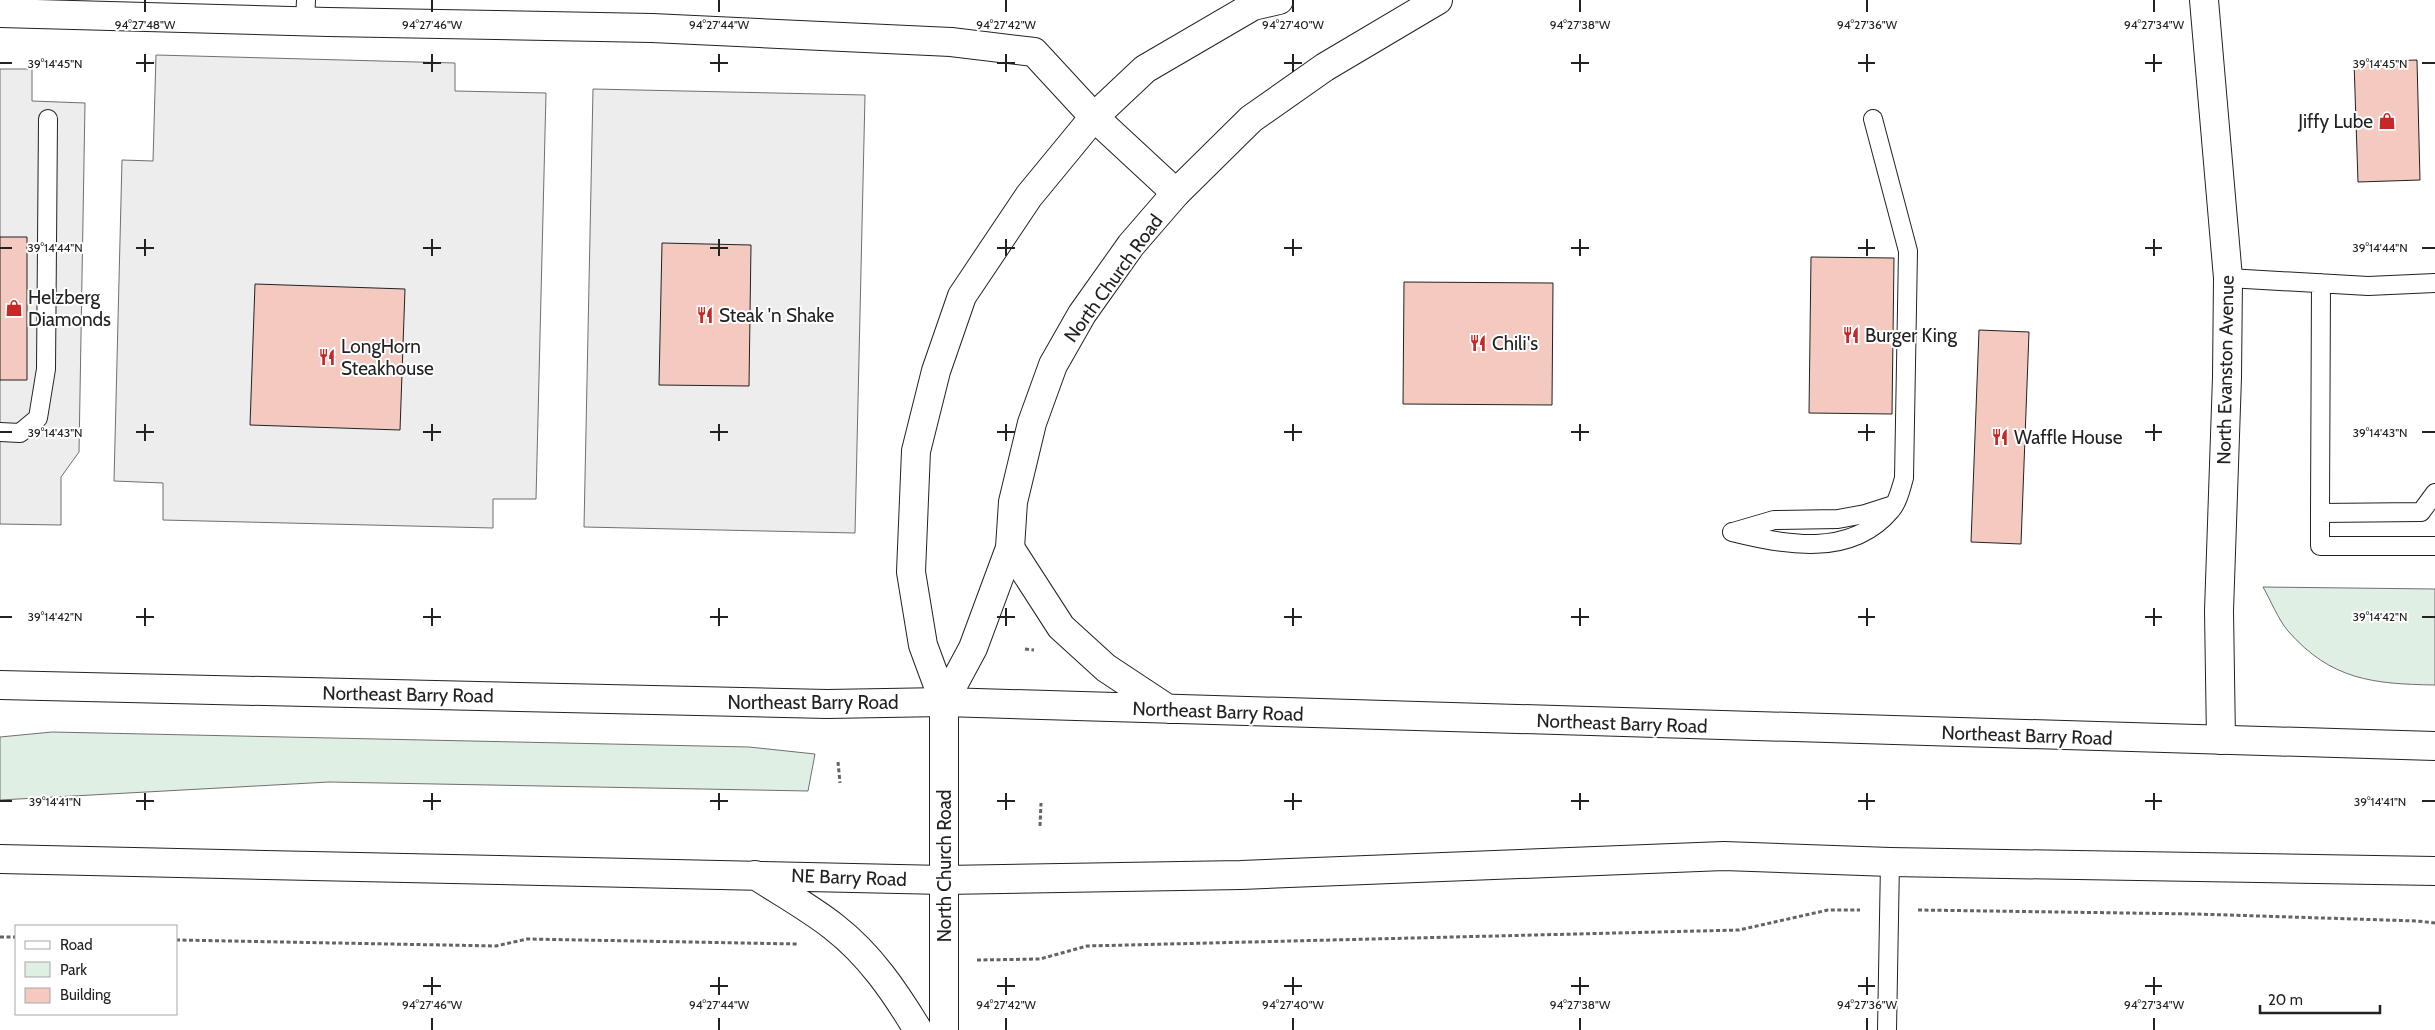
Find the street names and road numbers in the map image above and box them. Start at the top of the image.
street label: North Church Road [1059,210,1168,347]
street label: North Evanston Avenue [2212,275,2239,465]
street label: Northeast Barry Road [322,682,494,707]
street label: Northeast Barry Road [727,691,899,714]
street label: Northeast Barry Road [1132,697,1304,726]
street label: Northeast Barry Road [1536,709,1708,738]
street label: Northeast Barry Road [1941,721,2113,750]
street label: North Church Road [933,790,956,942]
street label: NE Barry Road [791,864,907,891]

